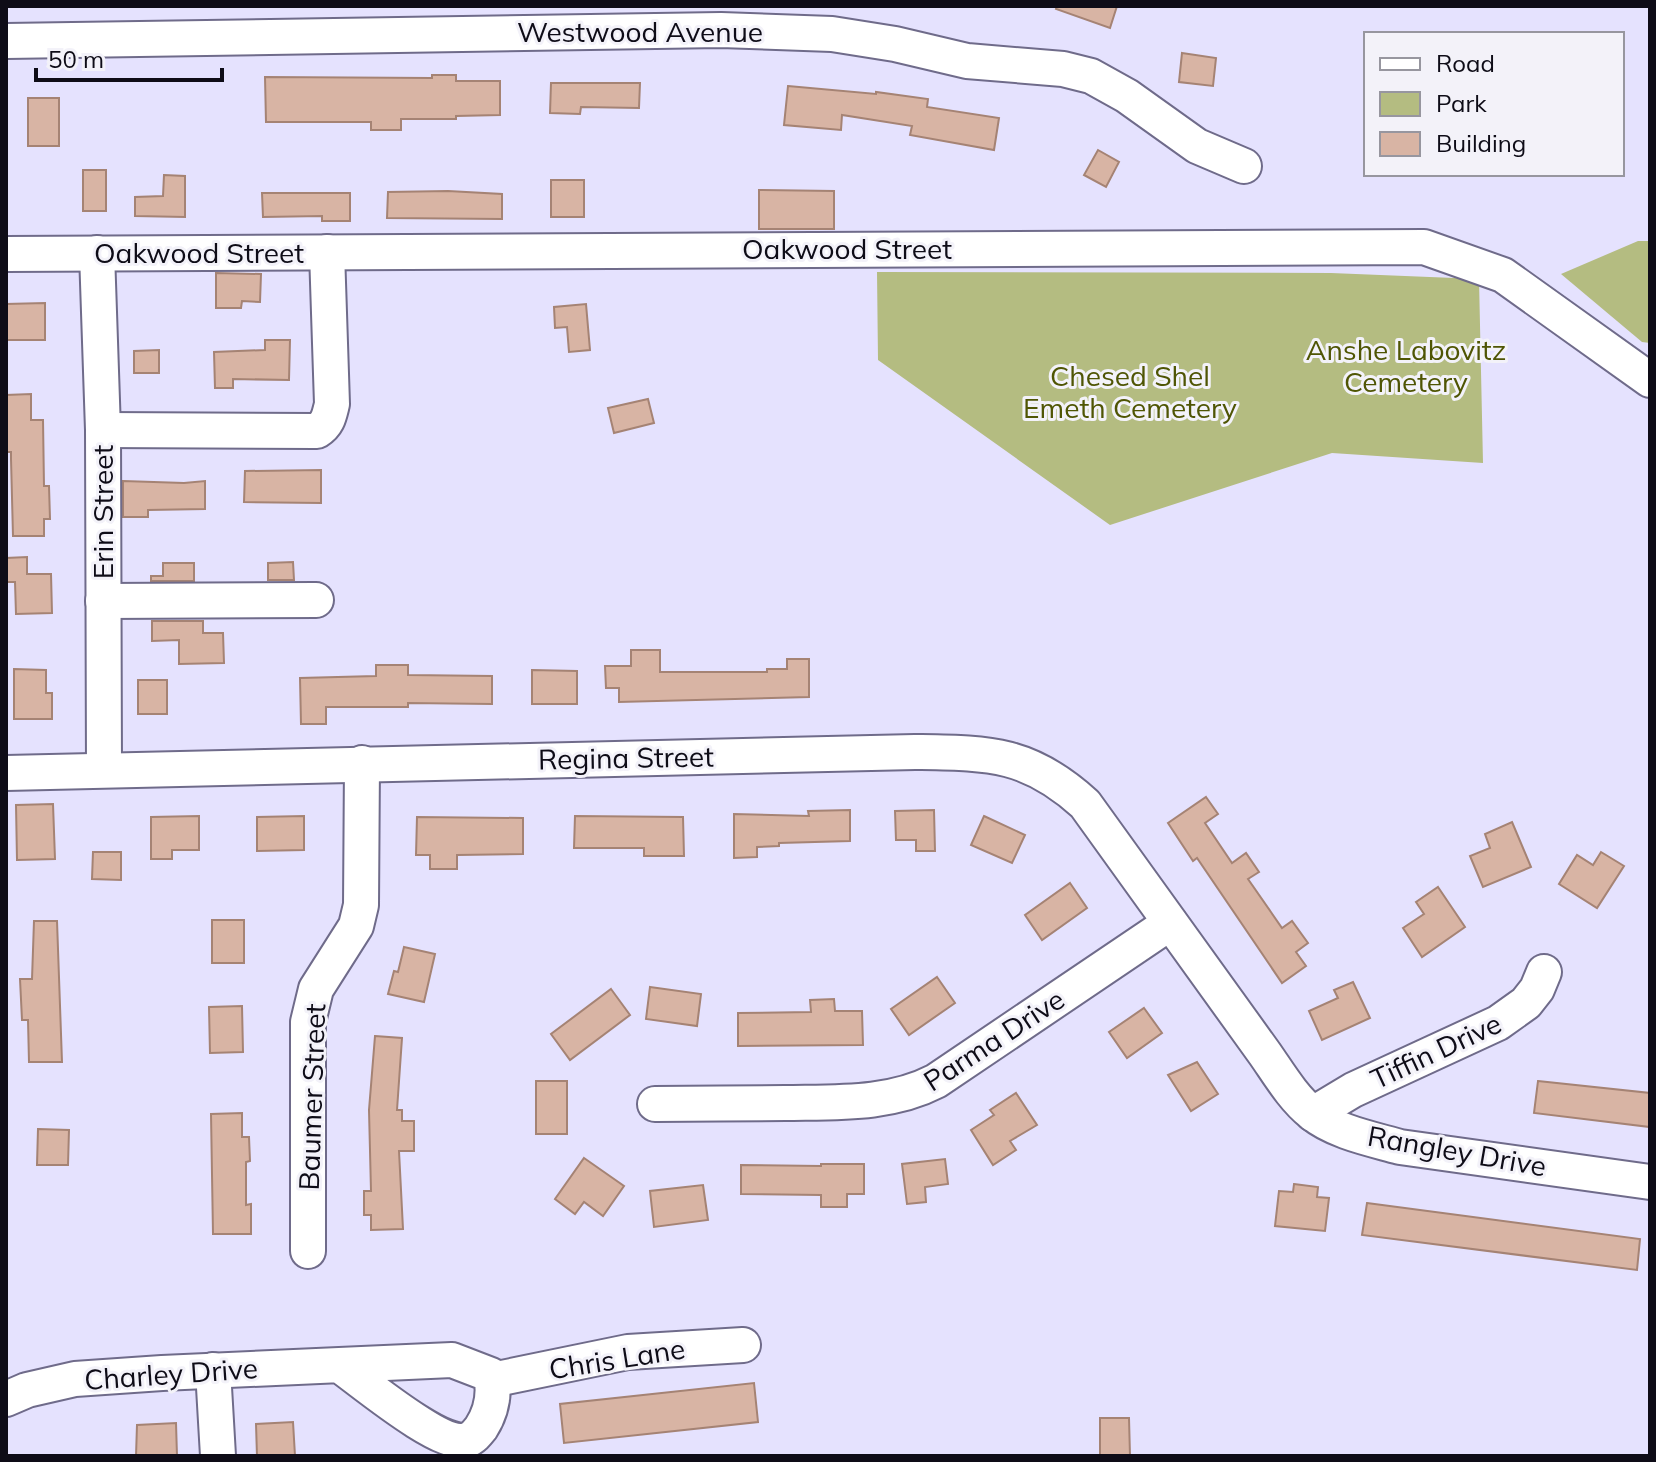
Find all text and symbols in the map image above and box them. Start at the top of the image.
street label: Westwood Avenue [517,14,763,49]
scale bar [36,32,222,82]
legend [1364,32,1624,176]
text: 50 m [48,44,104,74]
text: Road [1436,48,1495,78]
text: Park [1436,88,1487,118]
text: Building [1436,128,1526,158]
street label: Oakwood Street [742,231,952,266]
street label: Oakwood Street [94,235,304,270]
park label: Anshe Labovitz Cemetery [1306,332,1506,399]
park label: Chesed Shel Emeth Cemetery [1023,358,1237,425]
street label: Erin Street [85,445,120,579]
street label: Regina Street [538,738,714,777]
street label: Parma Drive [917,981,1071,1098]
street label: Baumer Street [291,1003,332,1191]
street label: Tiffin Drive [1365,1005,1507,1096]
street label: Rangley Drive [1365,1118,1549,1183]
street label: Chris Lane [546,1330,687,1387]
street label: Charley Drive [83,1350,259,1397]

